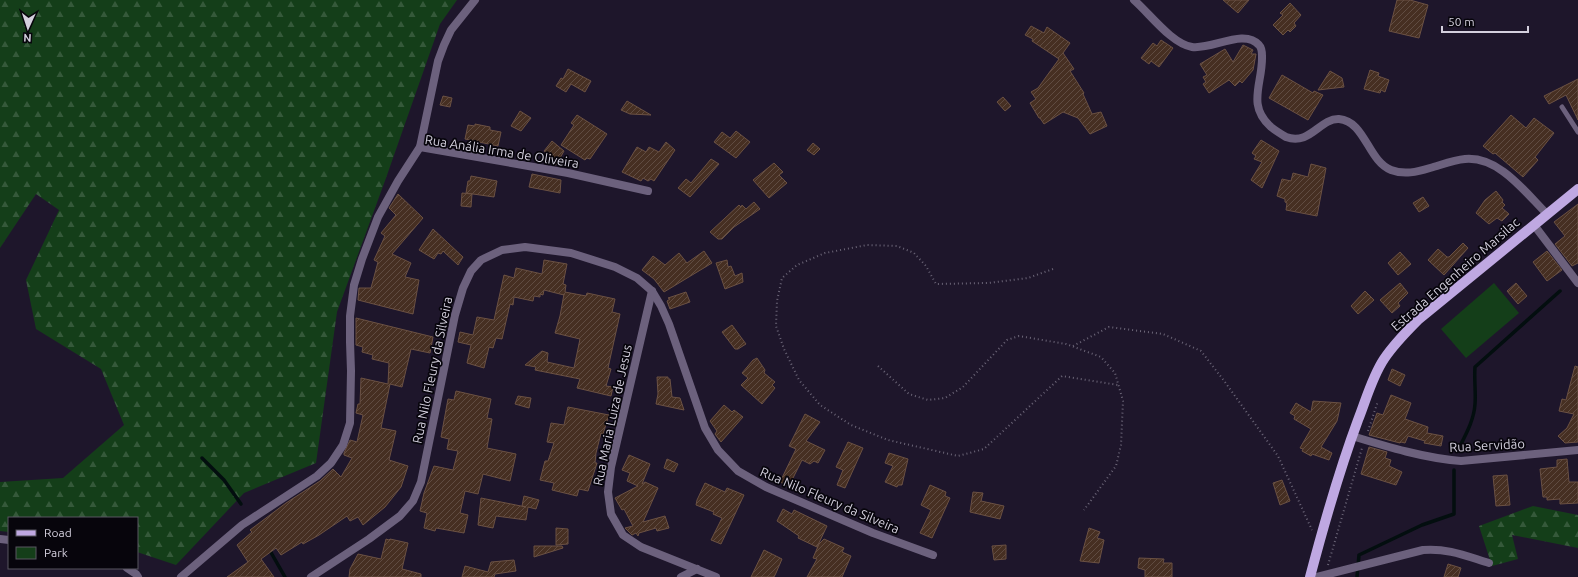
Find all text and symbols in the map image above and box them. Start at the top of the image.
north arrow [8,8,48,48]
scale bar [1442,8,1528,34]
text: 50 m [1448,15,1475,28]
text: N [23,32,32,44]
street label: Rua Anália Irma de Oliveira [424,132,580,170]
street label: Estrada Engenheiro Marsilac [1388,215,1522,333]
street label: Rua Nilo Fleury da Silveira [410,295,454,445]
street label: Rua Maria Luiza de Jesus [590,343,634,487]
street label: Rua Servidão [1449,436,1525,454]
street label: Rua Nilo Fleury da Silveira [758,464,902,536]
legend [8,517,138,569]
text: Road [44,526,72,539]
text: Park [44,546,68,559]

